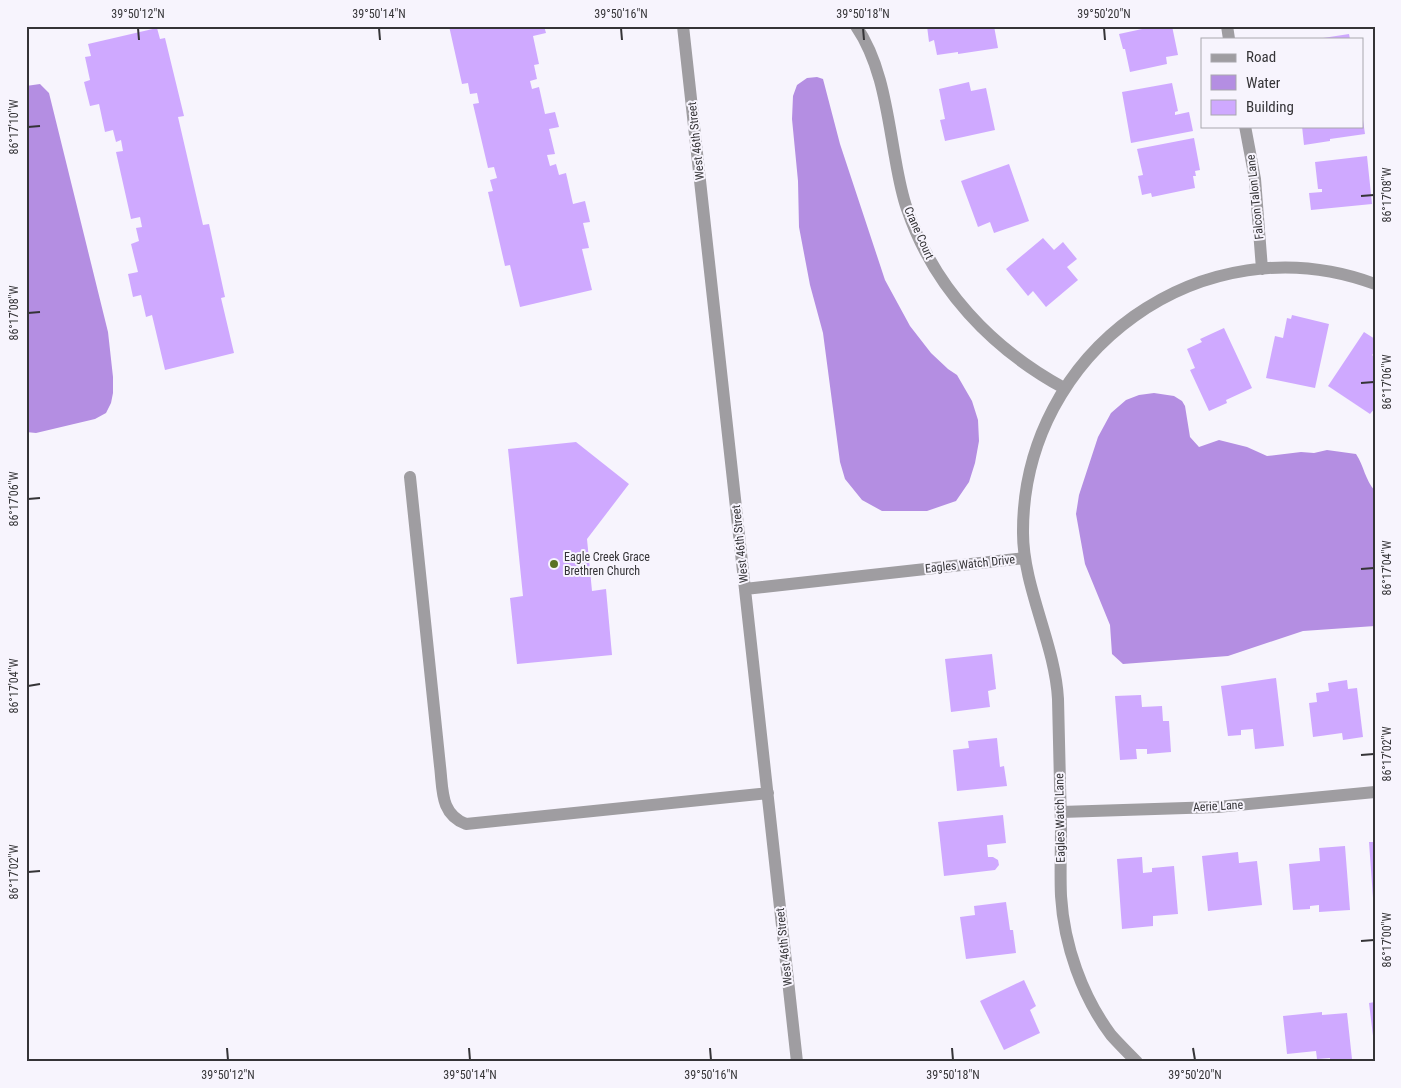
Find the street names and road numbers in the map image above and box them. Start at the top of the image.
street label: West 46th Street [685,101,707,181]
street label: Falcon Talon Lane [1244,153,1266,240]
street label: Crane Court [901,204,937,262]
street label: West 46th Street [729,504,751,584]
street label: Eagles Watch Drive [924,552,1016,576]
street label: Eagles Watch Lane [1052,773,1068,863]
street label: Aerie Lane [1193,798,1244,814]
street label: West 46th Street [773,907,795,987]

